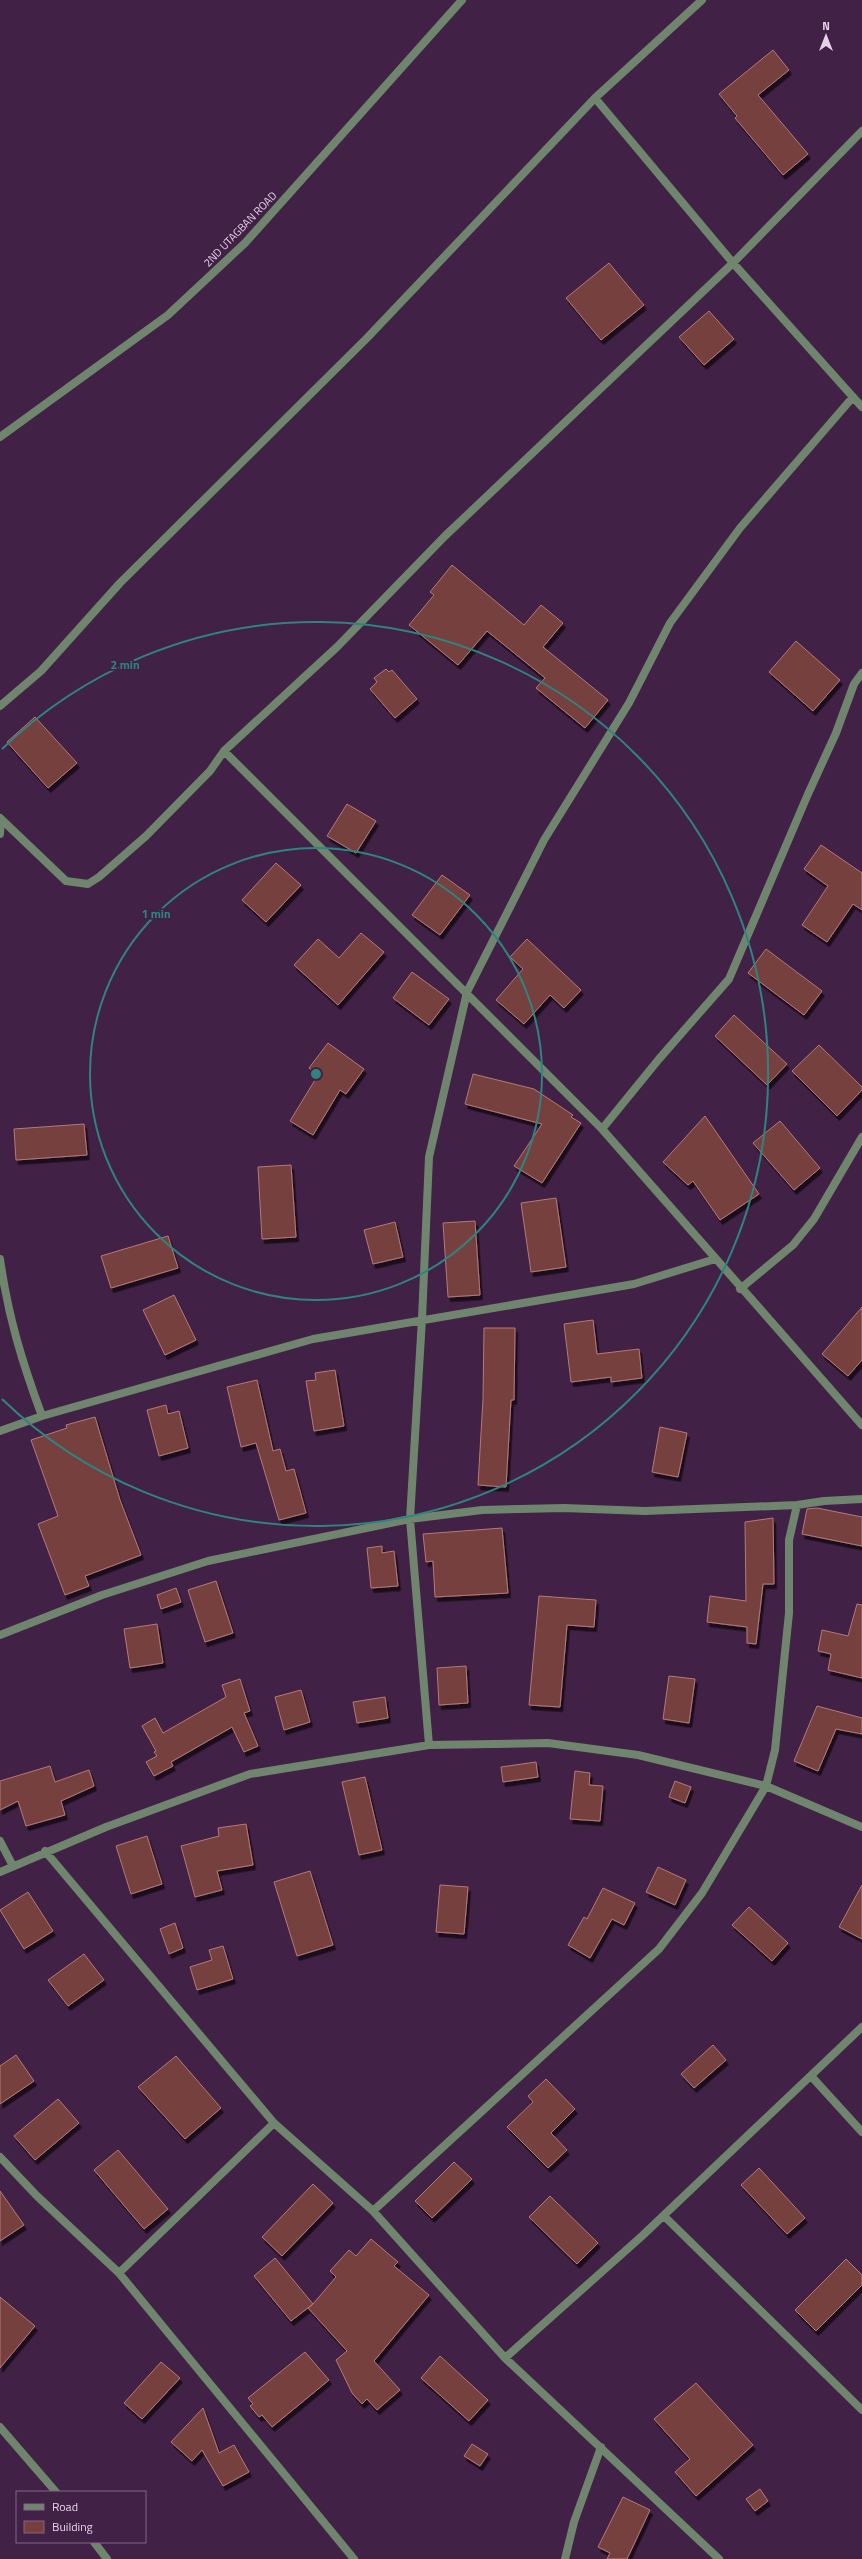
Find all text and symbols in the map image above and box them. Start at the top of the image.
north arrow [806,16,846,56]
text: N [822,18,830,34]
street label: 2ND UTAGBAN ROAD [200,188,280,270]
text: 2 min [110,655,140,674]
text: 1 min [141,904,171,923]
centre of rings [309,1067,323,1081]
legend [16,2491,146,2543]
text: Road [52,2497,78,2516]
text: Building [52,2517,93,2536]

